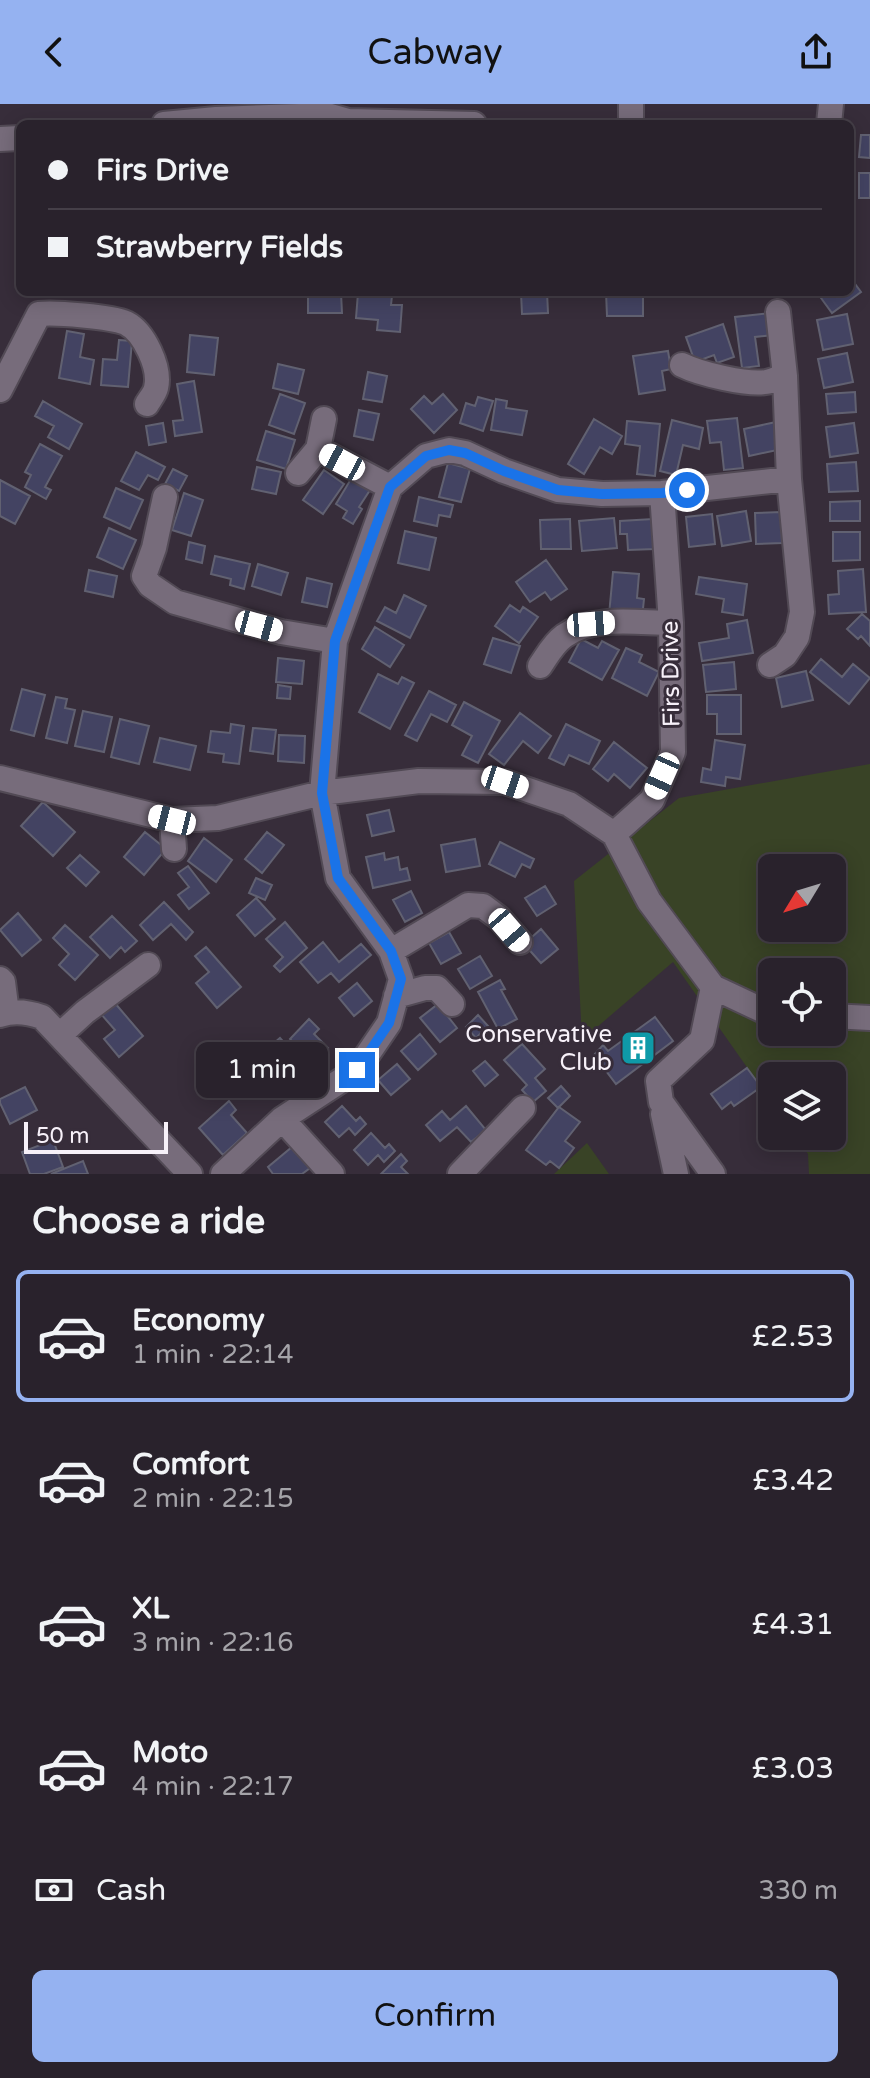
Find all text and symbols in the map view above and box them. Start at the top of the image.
icon: back [32,30,76,74]
icon: share [794,30,838,74]
text: Cabway [367,31,503,74]
text: Firs Drive [96,152,229,189]
text: Strawberry Fields [96,229,343,266]
car [315,440,369,484]
route start [669,472,705,508]
car [233,608,285,644]
car [566,610,616,638]
street label: Firs Drive [656,621,686,727]
car [641,749,683,803]
car [478,763,532,801]
car [146,803,198,837]
north arrow [758,854,846,942]
map controls [758,854,846,1150]
car [484,904,534,956]
button: locate [758,958,846,1046]
place label: Conservative Club [465,1020,612,1077]
building icon: Conservative Club [619,1029,657,1067]
callout: 1 min [197,1042,329,1098]
route end [339,1052,375,1088]
text: 1 min [227,1054,297,1085]
button: layers [758,1062,846,1150]
scale bar [24,1118,168,1154]
text: 50 m [36,1123,90,1149]
text: Choose a ride [32,1200,265,1243]
icon: car [36,1300,108,1372]
text: Economy [132,1302,265,1339]
text: £2.53 [752,1318,834,1355]
text: 1 min · 22:14 [132,1339,294,1370]
icon: car [36,1444,108,1516]
text: Comfort [132,1446,250,1483]
text: £3.42 [752,1462,834,1499]
text: 2 min · 22:15 [132,1483,294,1514]
icon: car [36,1588,108,1660]
text: XL [132,1590,169,1627]
text: £4.31 [752,1606,834,1643]
text: 3 min · 22:16 [132,1627,294,1658]
icon: car [36,1732,108,1804]
text: Moto [132,1734,208,1771]
text: £3.03 [752,1750,834,1787]
text: 4 min · 22:17 [132,1771,294,1802]
icon: cash [32,1868,76,1912]
text: Cash [96,1872,166,1909]
text: 330 m [758,1875,838,1906]
button: Confirm [32,1970,838,2062]

